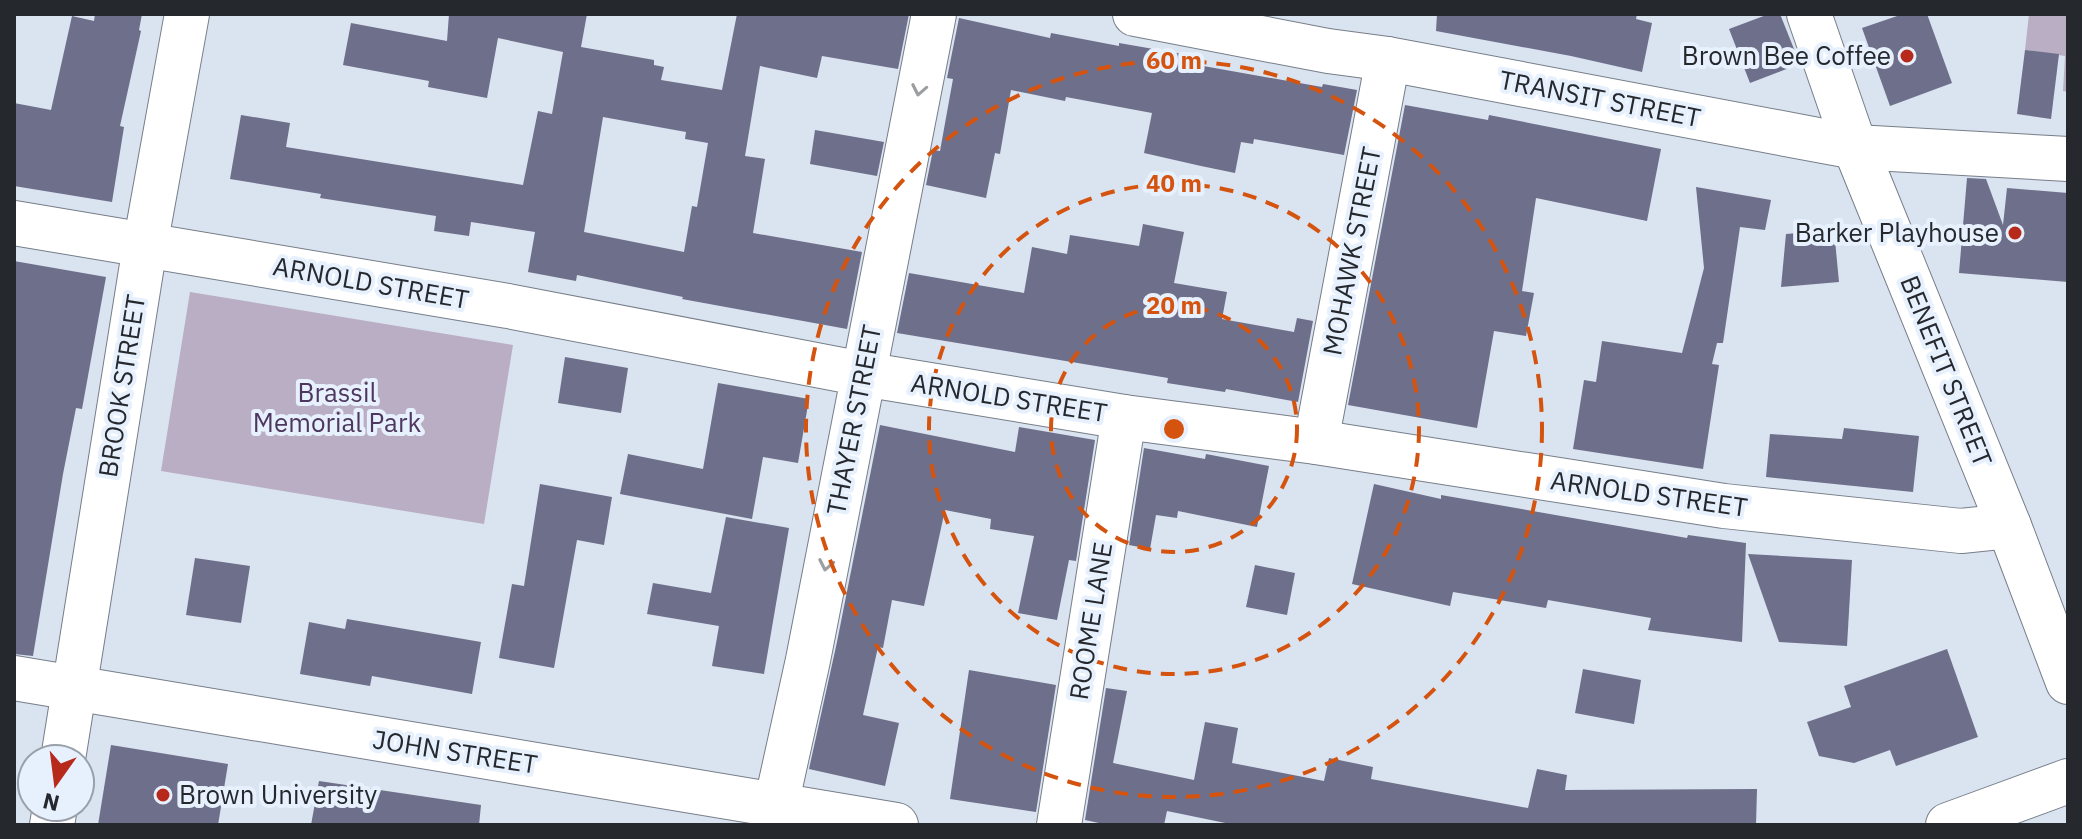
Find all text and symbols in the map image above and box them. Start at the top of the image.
place label: Brown Bee Coffee [1682,38,1891,72]
text: 60 m [1146,44,1202,76]
marker: Brown Bee Coffee [1898,47,1916,65]
street label: TRANSIT STREET [1497,62,1704,134]
one-way arrow [911,83,928,97]
street label: MOHAWK STREET [1314,144,1388,358]
text: 40 m [1146,167,1202,199]
place label: Barker Playhouse [1795,215,1999,249]
marker: Barker Playhouse [2006,224,2024,242]
street label: ARNOLD STREET [271,248,472,316]
street label: BENEFIT STREET [1893,270,2001,471]
text: 20 m [1146,289,1202,321]
street label: BROOK STREET [90,292,152,480]
street label: THAYER STREET [818,322,888,518]
street label: ARNOLD STREET [909,365,1110,429]
park label: Brassil Memorial Park [253,375,421,439]
centre of rings [1160,415,1188,443]
street label: ARNOLD STREET [1549,462,1750,524]
street label: ROOME LANE [1061,539,1119,702]
one-way arrow [818,559,835,572]
street label: JOHN STREET [370,721,540,781]
north arrow [16,743,96,823]
place label: Brown University [179,777,377,811]
marker: Brown University [154,786,172,804]
text: N [40,787,62,819]

